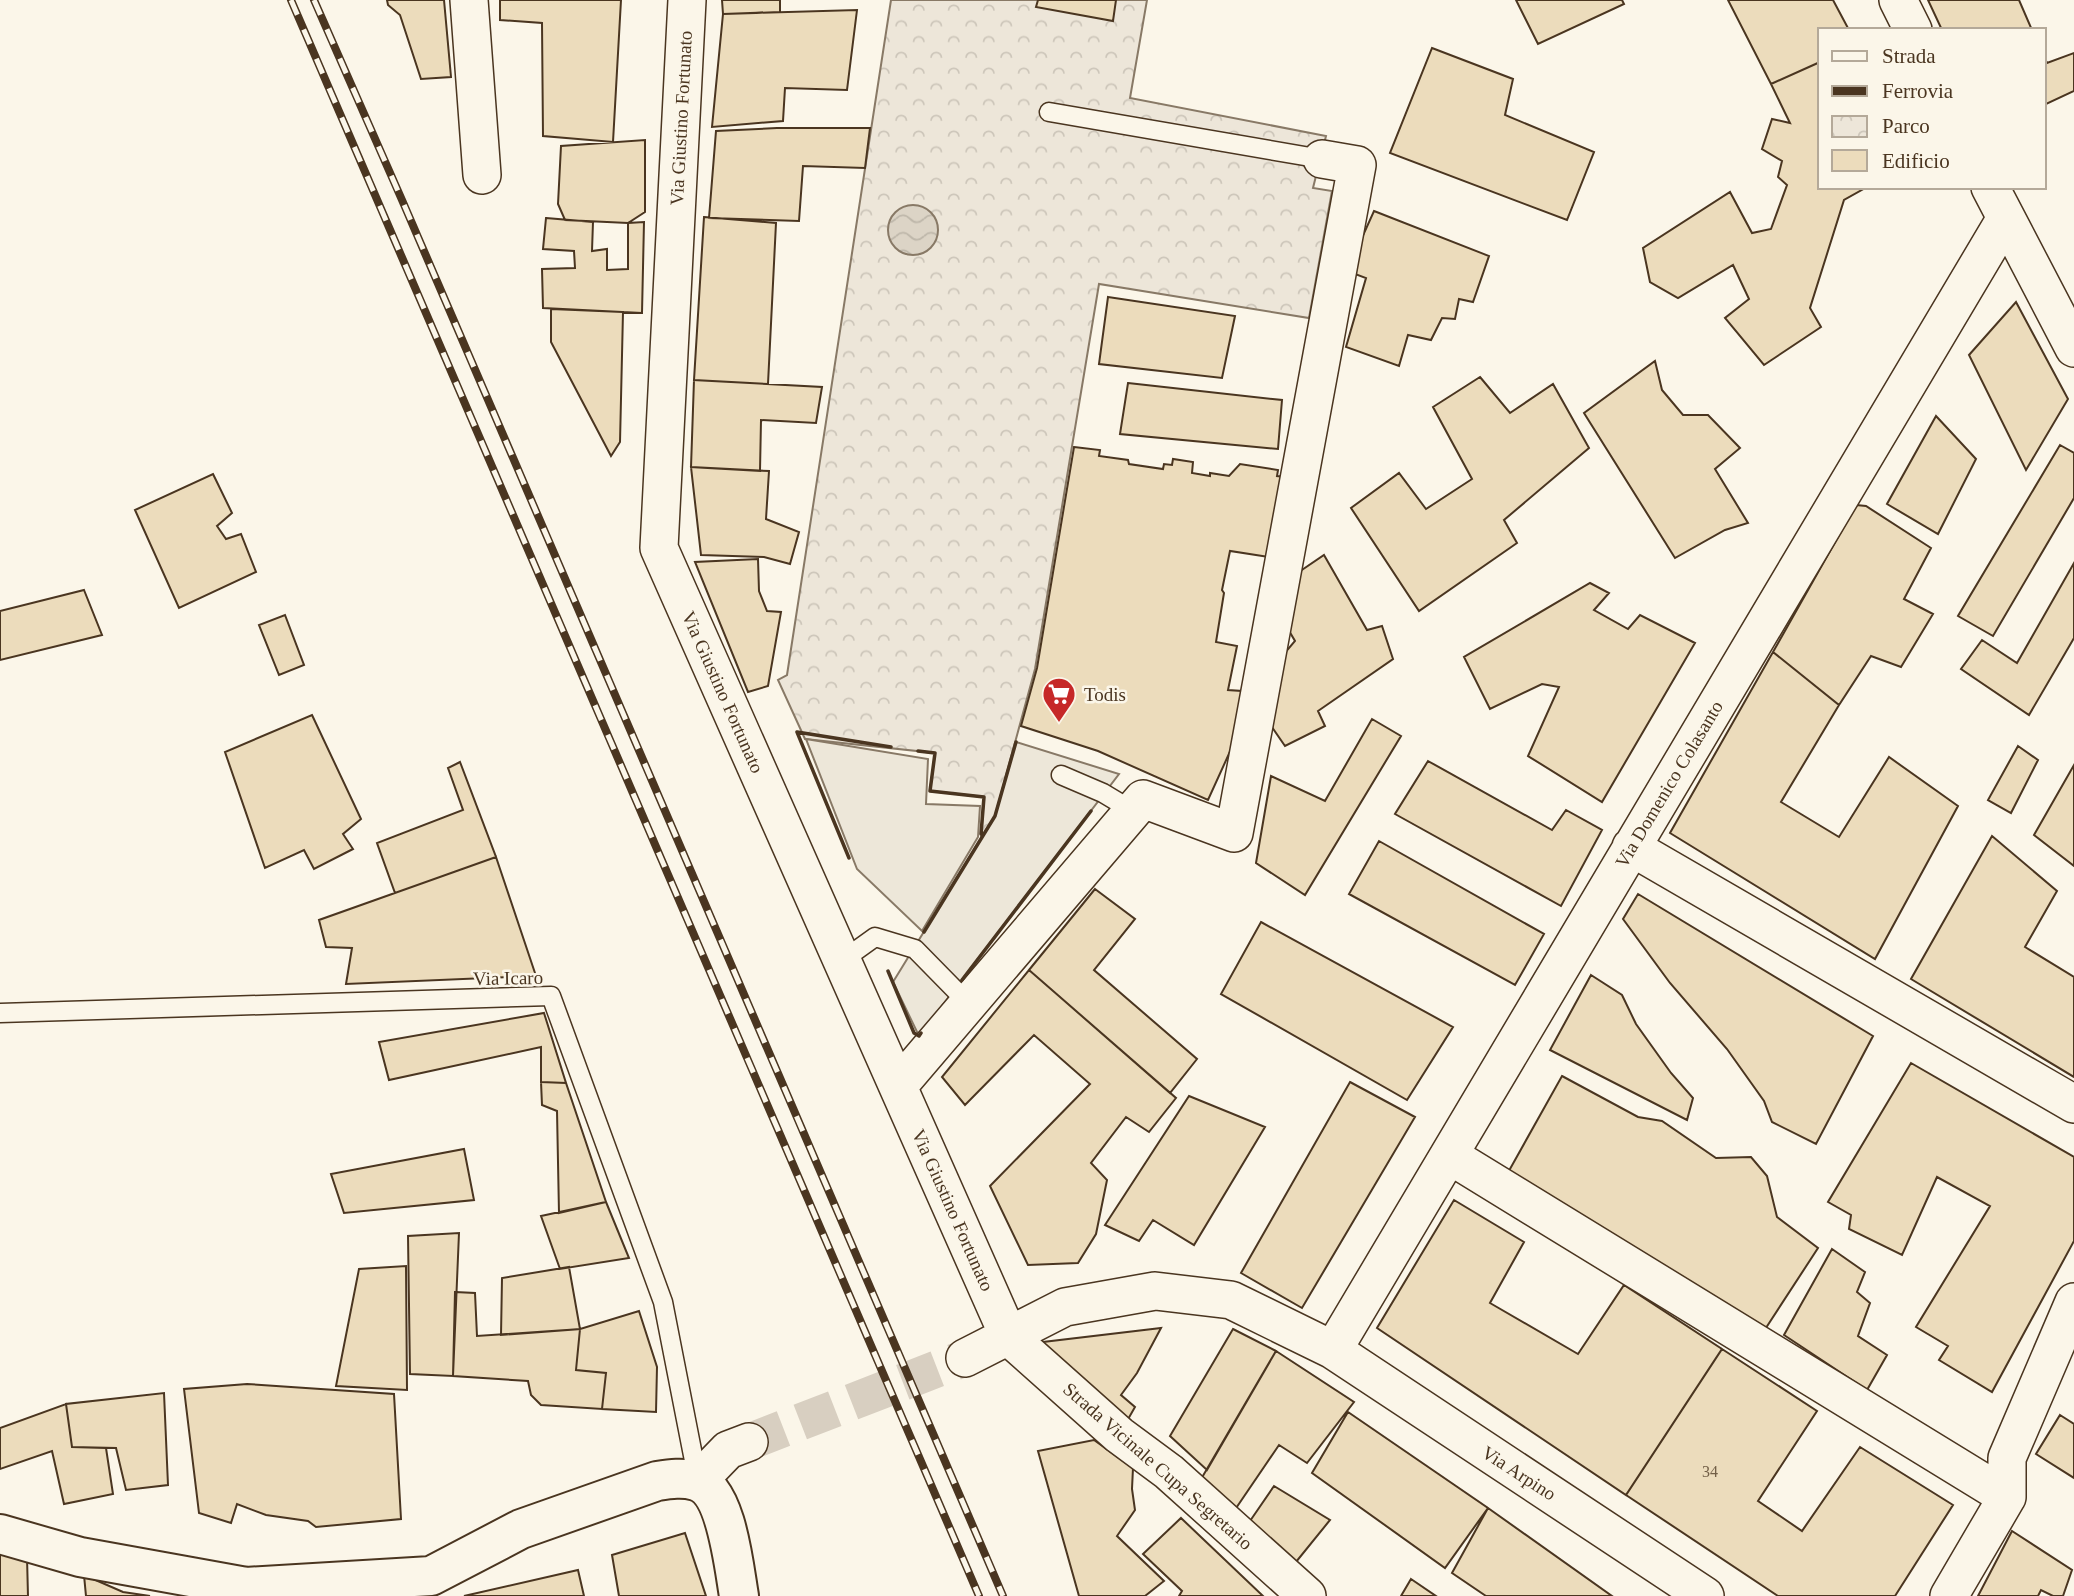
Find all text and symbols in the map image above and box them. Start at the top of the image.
legend [1818,28,2046,189]
street label: Via Giustino Fortunato [666,30,696,206]
text: Strada [1882,44,1936,68]
text: Ferrovia [1882,79,1954,103]
text: Parco [1882,114,1930,138]
text: Edificio [1882,149,1950,173]
street label: Via Giustino Fortunato [678,608,768,776]
supermarket icon: Todis [1040,675,1078,724]
place label: Todis [1084,684,1126,705]
street label: Via Domenico Colasanto [1611,697,1727,871]
street label: Via Icaro [473,967,543,989]
street label: Via Giustino Fortunato [908,1126,998,1294]
street label: Strada Vicinale Cupa Segretario [1059,1378,1257,1554]
street label: Via Arpino [1478,1441,1560,1505]
house number: 34 [1702,1463,1718,1480]

